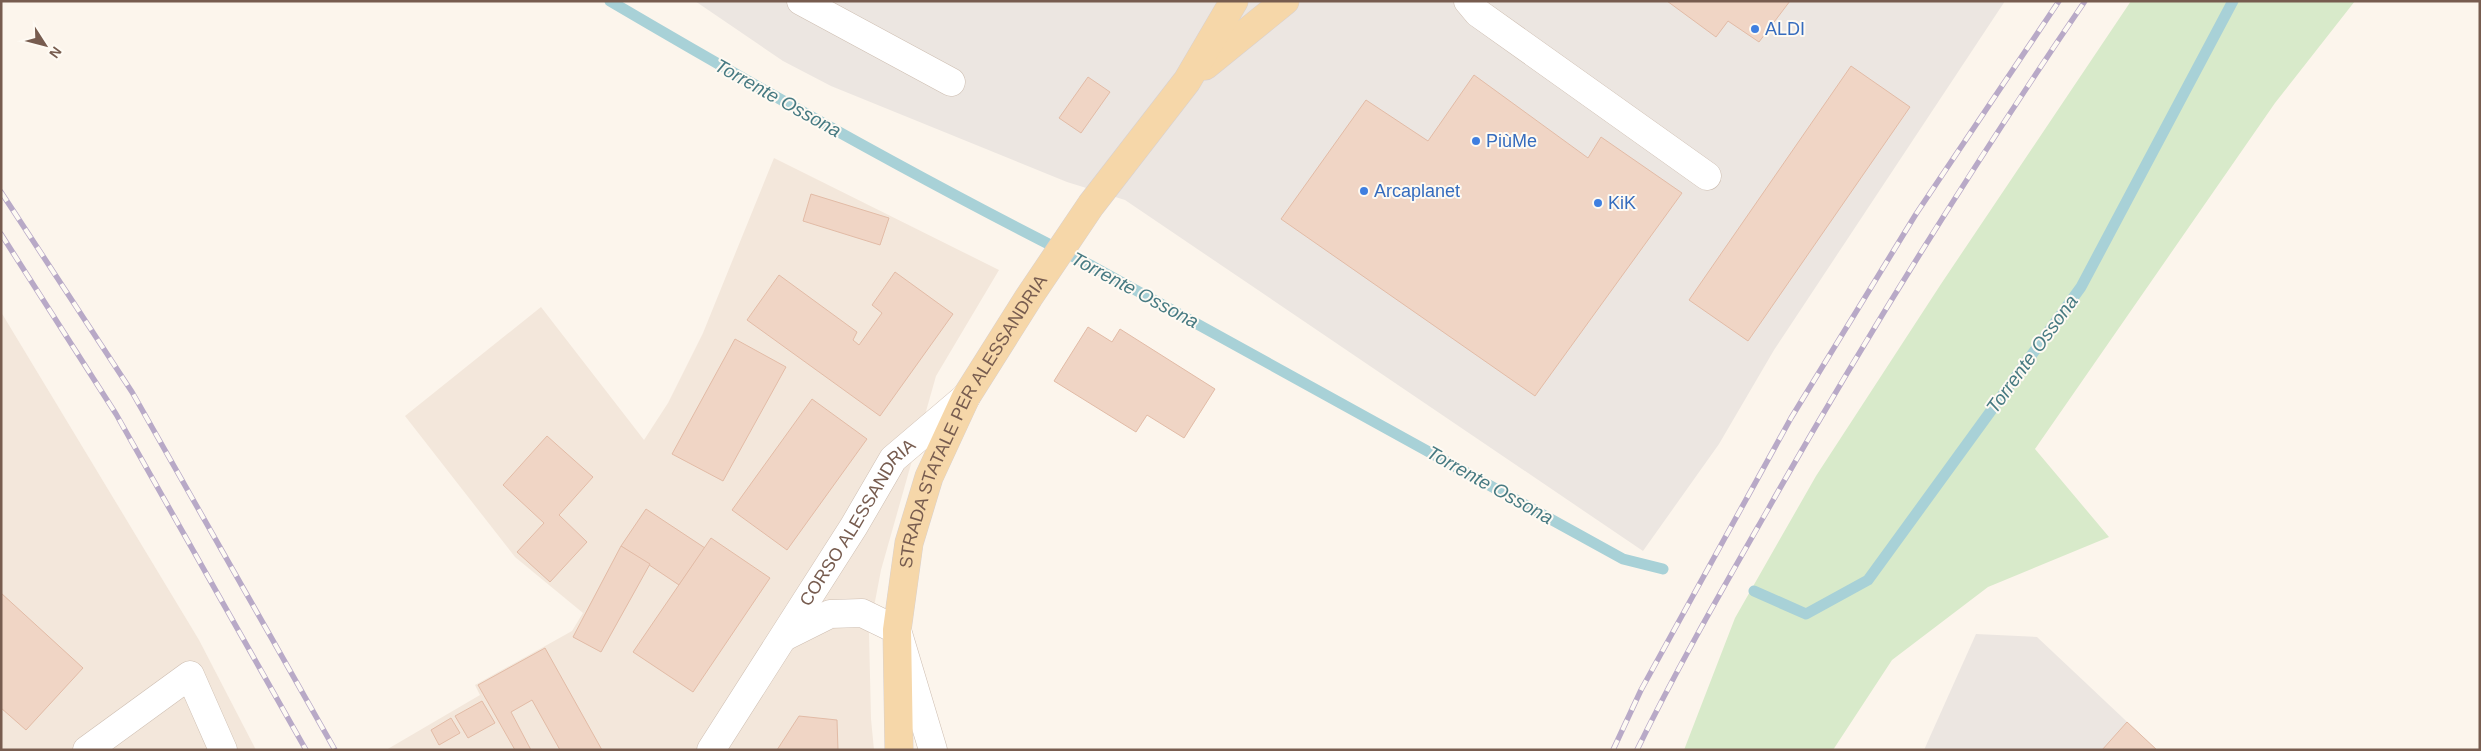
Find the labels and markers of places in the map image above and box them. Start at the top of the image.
place label: ALDI [1765,19,1805,39]
marker: ALDI [1749,23,1761,35]
place label: PiùMe [1486,131,1537,151]
marker: PiùMe [1470,135,1482,147]
place label: Arcaplanet [1374,181,1460,201]
marker: Arcaplanet [1358,185,1370,197]
place label: KiK [1608,193,1636,213]
marker: KiK [1592,197,1604,209]

